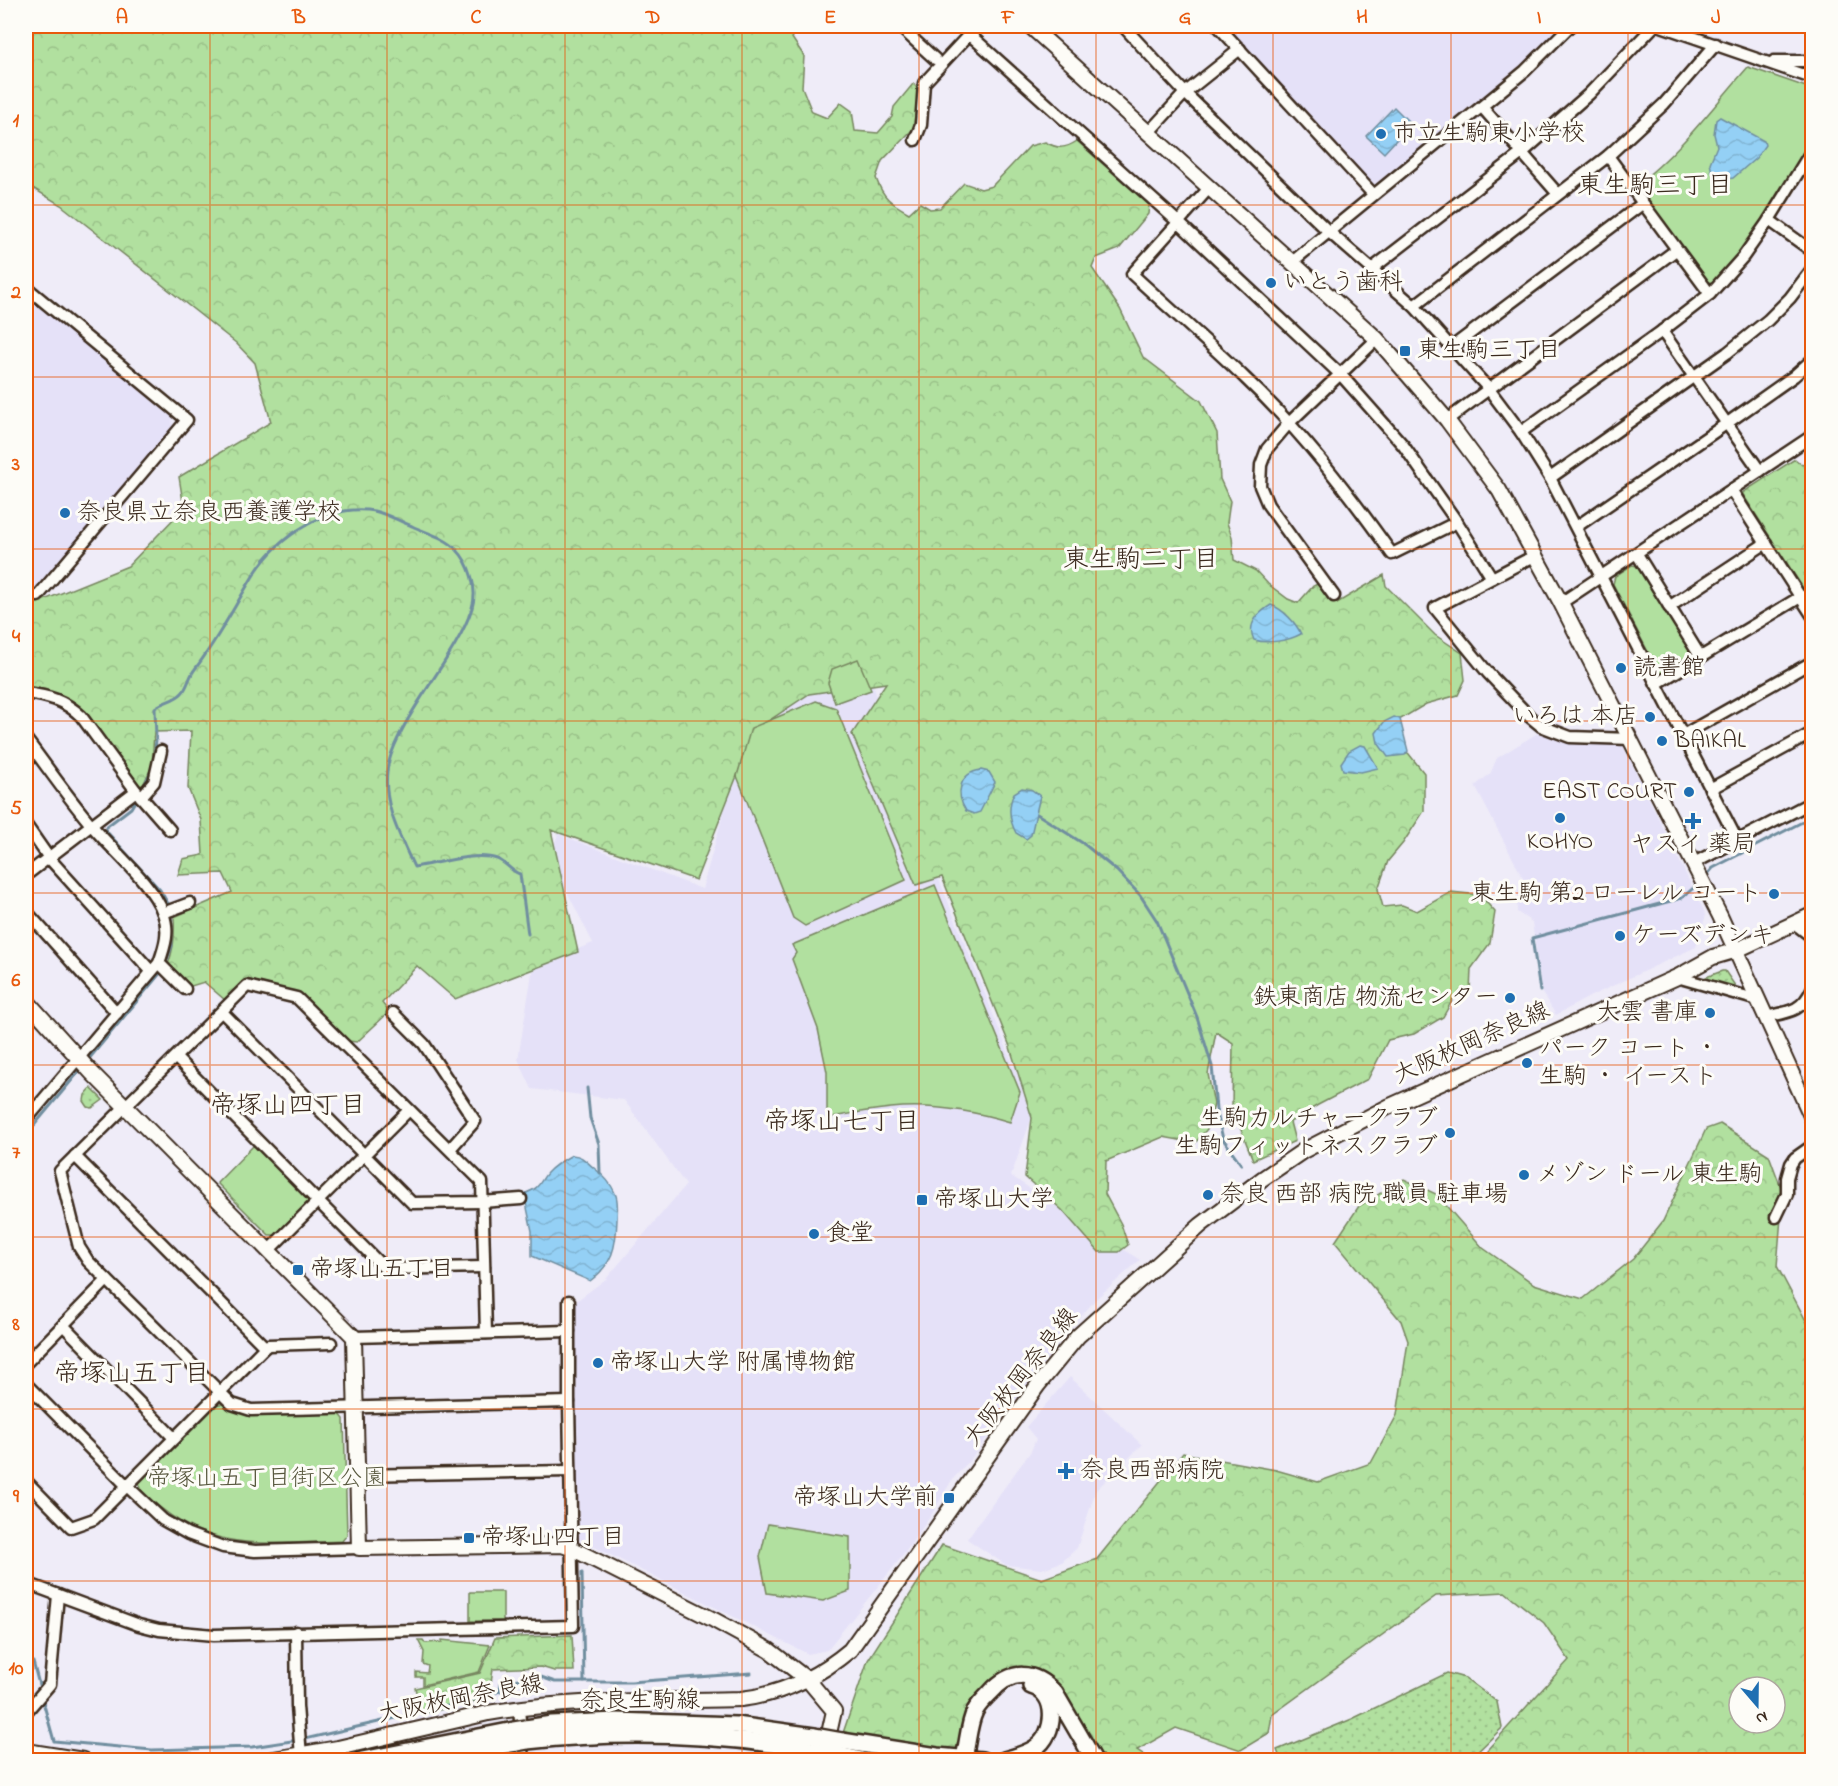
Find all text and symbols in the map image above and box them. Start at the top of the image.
text: A [116,4,128,33]
text: B [291,4,306,33]
text: C [471,4,482,33]
text: D [645,4,660,33]
text: E [824,4,836,33]
text: F [1001,4,1015,33]
text: G [1179,4,1192,33]
text: H [1356,4,1368,33]
text: I [1537,4,1542,33]
text: J [1711,4,1721,33]
text: 1 [13,107,20,136]
place label: 市立生駒東小学校 [1393,117,1585,152]
marker: 市立生駒東小学校 [1374,127,1388,141]
district label: 東生駒三丁目 [1577,168,1733,206]
place label: いとう歯科 [1283,266,1403,301]
marker: いとう歯科 [1264,276,1278,290]
text: 2 [10,279,21,308]
place label: 東生駒三丁目 [1417,334,1561,369]
marker: 東生駒三丁目 [1398,344,1412,358]
text: 3 [11,451,20,480]
place label: 奈良県立奈良西養護学校 [77,496,341,531]
marker: 奈良県立奈良西養護学校 [58,506,72,520]
district label: 東生駒二丁目 [1063,542,1219,580]
text: 4 [12,623,21,652]
place label: 読書館 [1633,651,1705,686]
marker: 読書館 [1614,661,1628,675]
place label: いろは 本店 [1512,700,1638,735]
marker: いろは 本店 [1643,710,1657,724]
place label: BAIKAL [1673,724,1746,759]
marker: BAIKAL [1655,734,1669,748]
place label: EAST COURT [1542,775,1677,810]
marker: EAST COURT [1682,785,1696,799]
text: 5 [10,795,22,824]
marker: KOHYO [1553,811,1567,825]
marker: ヤスイ 薬局 [1686,814,1700,828]
place label: KOHYO [1527,825,1593,860]
place label: ヤスイ 薬局 [1630,828,1756,863]
place label: 東生駒 第2 ローレル コート [1470,877,1762,912]
marker: 東生駒 第2 ローレル コート [1767,887,1781,901]
place label: ケーズデンキ [1632,919,1774,954]
marker: ケーズデンキ [1613,929,1627,943]
text: 6 [12,967,21,996]
place label: 鉄東商店 物流センター [1253,981,1498,1016]
marker: 鉄東商店 物流センター [1503,991,1517,1005]
street label: 大阪枚岡奈良線 [1388,994,1556,1094]
place label: 大雲 書庫 [1596,996,1698,1031]
marker: 大雲 書庫 [1703,1006,1717,1020]
place label: パーク コート ・ 生駒 ・ イースト [1539,1032,1719,1095]
marker: パーク コート ・ 生駒 ・ イースト [1520,1056,1534,1070]
district label: 帝塚山四丁目 [210,1088,366,1126]
place label: 生駒カルチャークラブ 生駒フィットネスクラブ [1174,1102,1438,1165]
district label: 帝塚山七丁目 [764,1104,920,1142]
marker: 生駒カルチャークラブ 生駒フィットネスクラブ [1443,1126,1457,1140]
text: 7 [12,1139,21,1168]
place label: メゾン ドール 東生駒 [1536,1158,1763,1193]
marker: メゾン ドール 東生駒 [1517,1168,1531,1182]
place label: 奈良 西部 病院 職員 駐車場 [1220,1178,1508,1213]
place label: 帝塚山大学 [934,1183,1054,1218]
marker: 奈良 西部 病院 職員 駐車場 [1201,1188,1215,1202]
marker: 帝塚山大学 [915,1193,929,1207]
place label: 食堂 [826,1217,874,1252]
marker: 食堂 [807,1227,821,1241]
place label: 帝塚山五丁目 [310,1253,454,1288]
marker: 帝塚山五丁目 [291,1263,305,1277]
street label: 大阪枚岡奈良線 [956,1301,1088,1455]
text: 8 [11,1311,20,1340]
place label: 帝塚山大学 附属博物館 [610,1346,856,1381]
district label: 帝塚山五丁目 [54,1356,210,1394]
marker: 帝塚山大学 附属博物館 [591,1356,605,1370]
place label: 奈良西部病院 [1080,1454,1224,1489]
park label: 帝塚山五丁目街区公園 [147,1462,387,1497]
marker: 奈良西部病院 [1057,1462,1075,1480]
place label: 帝塚山大学前 [793,1481,937,1516]
text: 9 [12,1483,20,1512]
marker: 帝塚山大学前 [942,1491,956,1505]
place label: 帝塚山四丁目 [481,1521,625,1556]
marker: 帝塚山四丁目 [462,1531,476,1545]
text: 10 [9,1655,24,1684]
street label: 大阪枚岡奈良線 [375,1667,547,1733]
north arrow [1727,1675,1787,1735]
street label: 奈良生駒線 [580,1684,700,1719]
text: N [1752,1704,1771,1730]

